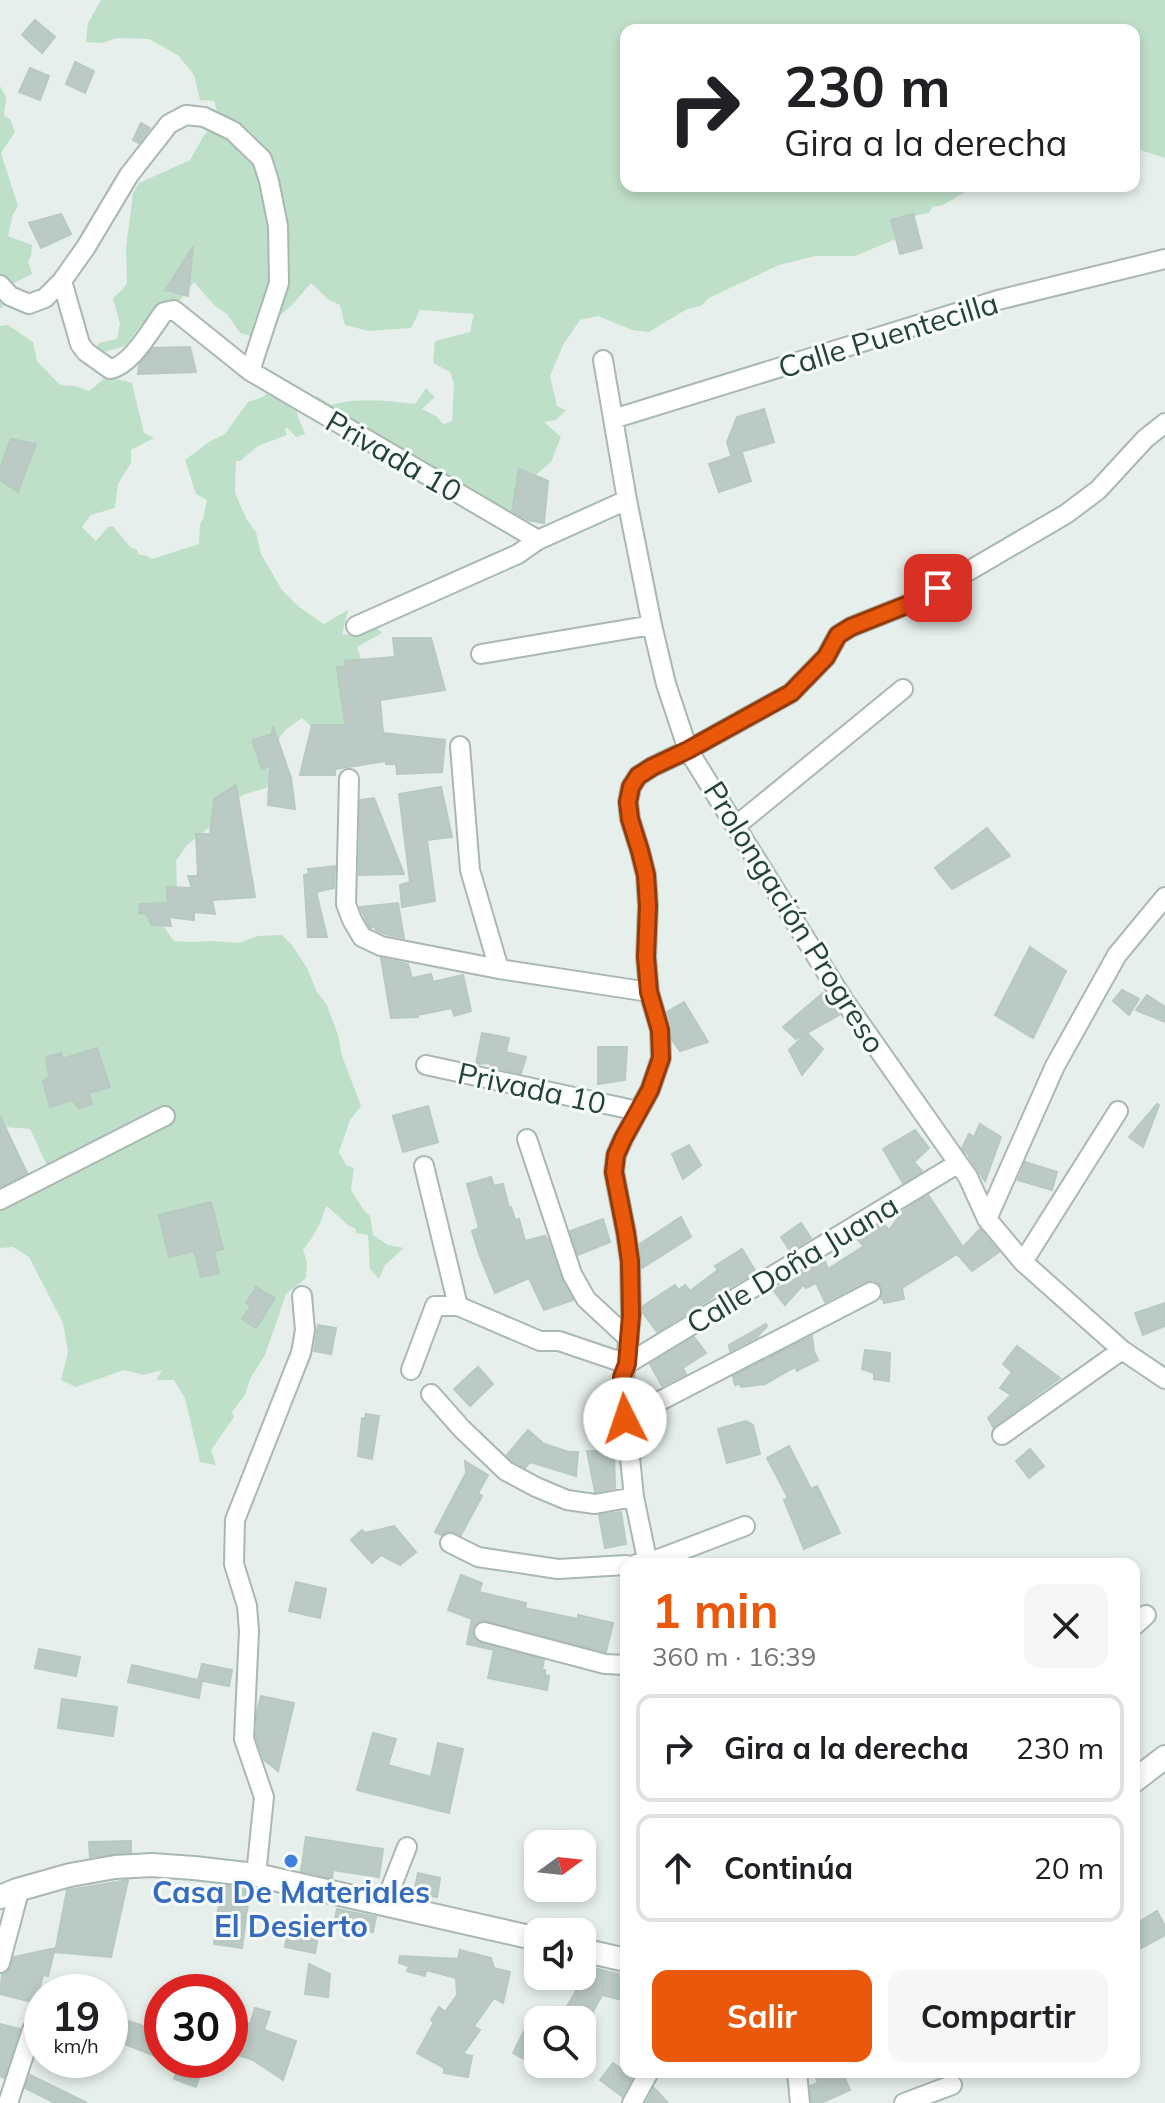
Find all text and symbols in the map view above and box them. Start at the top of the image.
text: 230 m [784,51,951,121]
icon: right [652,56,756,160]
text: Gira a la derecha [784,120,1067,165]
street label: Calle Puentecilla [773,284,1003,386]
street label: Privada 10 [319,402,469,510]
pin [904,554,972,622]
icon: arrive [916,566,960,610]
street label: Prolongación Progreso [696,774,894,1060]
street label: Privada 10 [454,1054,610,1122]
street label: Calle Doña Juana [679,1186,905,1342]
position arrow [583,1377,667,1461]
text: 1 min [652,1580,779,1640]
button: close [1024,1584,1108,1668]
text: 360 m · 16:39 [652,1640,816,1673]
icon: right [656,1726,700,1770]
text: Gira a la derecha [724,1729,969,1767]
text: 230 m [1016,1729,1104,1767]
north arrow [524,1830,596,1902]
map controls [524,1830,596,2078]
icon: ahead [656,1846,700,1890]
text: Continúa [724,1849,853,1887]
text: 20 m [1034,1849,1104,1887]
marker: Casa De Materiales El Desierto [282,1852,300,1870]
place label: Casa De Materiales El Desierto [152,1873,430,1945]
button: sound [524,1918,596,1990]
button: Salir [652,1970,872,2062]
button: Compartir [888,1970,1108,2062]
speed limit sign: 30 [144,1974,248,2078]
text: 19 [52,1991,100,2041]
button: search [524,2006,596,2078]
text: km/h [53,2033,99,2058]

